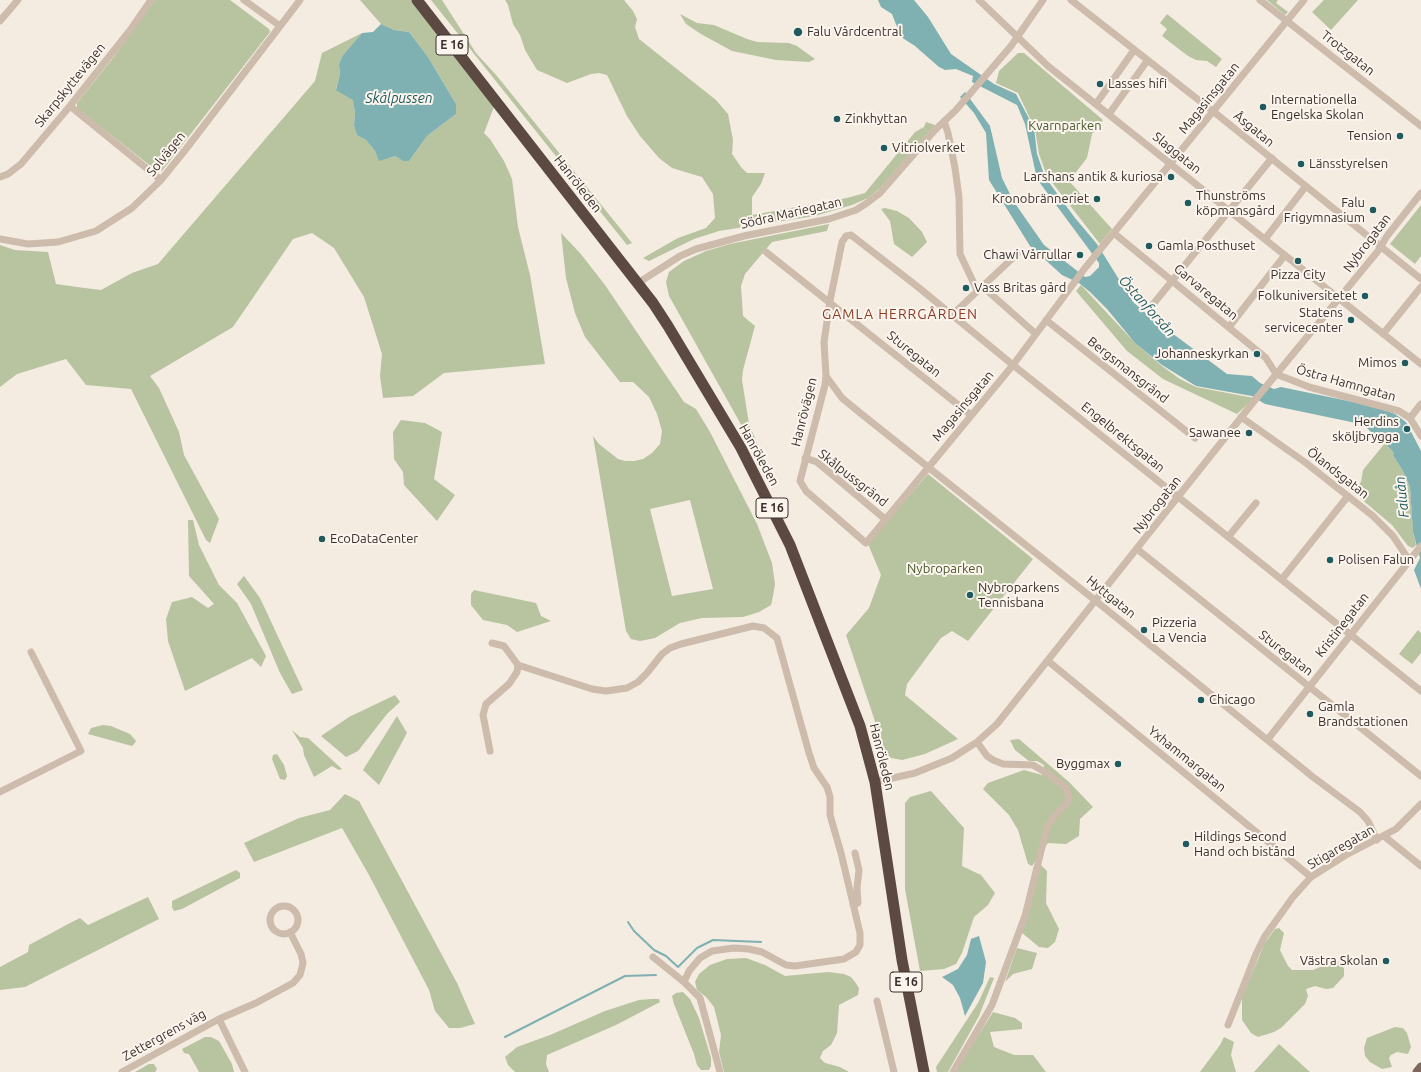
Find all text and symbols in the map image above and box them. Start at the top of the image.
place label: Falu Vårdcentral [807,24,902,40]
marker: Falu Vårdcentral [792,26,804,38]
street label: Trotzgatan [1318,27,1378,79]
road number: E 16 [436,35,468,55]
street label: Skarpskyttevägen [31,40,109,130]
street label: Magasinsgatan [1175,59,1243,137]
place label: Lasses hifi [1108,76,1167,92]
marker: Lasses hifi [1095,79,1105,89]
water label: Skålpussen [365,90,433,106]
place label: Internationella Engelska Skolan [1271,92,1364,123]
marker: Internationella Engelska Skolan [1258,102,1268,112]
street label: Åsgatan [1231,108,1277,150]
place label: Zinkhyttan [845,111,907,127]
marker: Zinkhyttan [832,114,842,124]
park label: Kvarnparken [1028,118,1102,134]
place label: Tension [1347,128,1392,144]
street label: Solvägen [143,129,189,179]
street label: Slaggatan [1150,129,1204,177]
marker: Tension [1395,131,1405,141]
place label: Vitriolverket [892,140,965,156]
marker: Vitriolverket [879,143,889,153]
street label: Hanröleden [551,152,605,216]
place label: Länsstyrelsen [1309,156,1388,172]
marker: Länsstyrelsen [1296,159,1306,169]
place label: Larshans antik & kuriosa [1024,169,1163,185]
marker: Larshans antik & kuriosa [1166,172,1176,182]
place label: Thunströms köpmansgård [1196,188,1275,219]
place label: Kronobränneriet [992,191,1089,207]
street label: Södra Mariegatan [739,194,843,232]
marker: Kronobränneriet [1092,194,1102,204]
place label: Falu Frigymnasium [1284,195,1365,226]
marker: Thunströms köpmansgård [1183,198,1193,208]
marker: Falu Frigymnasium [1368,205,1378,215]
street label: Nybrogatan [1340,211,1394,275]
place label: Gamla Posthuset [1157,238,1255,254]
marker: Gamla Posthuset [1144,241,1154,251]
place label: Chawi Vårrullar [983,247,1072,263]
marker: Chawi Vårrullar [1075,250,1085,260]
marker: Pizza City [1293,256,1303,266]
street label: Garvaregatan [1171,261,1241,323]
place label: Pizza City [1270,267,1326,283]
water label: Östanforsån [1115,272,1179,340]
place label: Vass Britas gård [974,280,1066,296]
marker: Vass Britas gård [961,283,971,293]
place label: Folkuniversitetet [1258,288,1357,304]
marker: Folkuniversitetet [1360,291,1370,301]
place label: Statens servicecenter [1264,305,1343,336]
district label: GAMLA HERRGÅRDEN [822,306,978,322]
marker: Statens servicecenter [1346,315,1356,325]
street label: Sturegatan [884,328,944,380]
street label: Bergsmansgränd [1084,334,1172,406]
place label: Johanneskyrkan [1155,346,1249,362]
marker: Johanneskyrkan [1252,349,1262,359]
place label: Mimos [1358,355,1397,371]
marker: Mimos [1400,358,1410,368]
street label: Östra Hamngatan [1294,361,1398,405]
street label: Magasinsgatan [929,368,997,444]
street label: Hanrövägen [788,376,820,448]
street label: Engelbrektsgatan [1078,398,1168,476]
place label: Herdins sköljbrygga [1332,414,1399,445]
street label: Hanröleden [736,421,782,489]
marker: Herdins sköljbrygga [1402,424,1412,434]
place label: Sawanee [1189,425,1241,441]
marker: Sawanee [1244,428,1254,438]
street label: Ölandsgatan [1304,444,1372,502]
street label: Skålpussgränd [815,446,891,510]
street label: Nybrogatan [1130,473,1184,537]
water label: Faluån [1391,475,1413,519]
road number: E 16 [756,498,788,518]
place label: EcoDataCenter [330,531,418,547]
marker: EcoDataCenter [317,534,327,544]
place label: Polisen Falun [1338,552,1414,568]
marker: Polisen Falun [1325,555,1335,565]
park label: Nybroparken [907,561,983,577]
street label: Hyttgatan [1083,572,1139,622]
place label: Nybroparkens Tennisbana [978,580,1059,611]
marker: Nybroparkens Tennisbana [965,590,975,600]
street label: Kristinegatan [1312,590,1372,660]
place label: Pizzeria La Vencia [1152,615,1207,646]
marker: Pizzeria La Vencia [1139,625,1149,635]
street label: Sturegatan [1256,627,1316,679]
place label: Chicago [1209,692,1255,708]
marker: Chicago [1196,695,1206,705]
place label: Gamla Brandstationen [1318,699,1408,730]
marker: Gamla Brandstationen [1305,709,1315,719]
street label: Hanröleden [866,722,898,792]
street label: Yxhammargatan [1145,723,1229,795]
place label: Byggmax [1056,756,1110,772]
marker: Byggmax [1113,759,1123,769]
street label: Stigaregatan [1305,822,1377,872]
place label: Hildings Second Hand och bistånd [1194,829,1295,860]
marker: Hildings Second Hand och bistånd [1181,839,1191,849]
place label: Västra Skolan [1300,953,1378,969]
marker: Västra Skolan [1381,956,1391,966]
road number: E 16 [890,972,922,992]
street label: Zettergrens väg [120,1006,208,1064]

